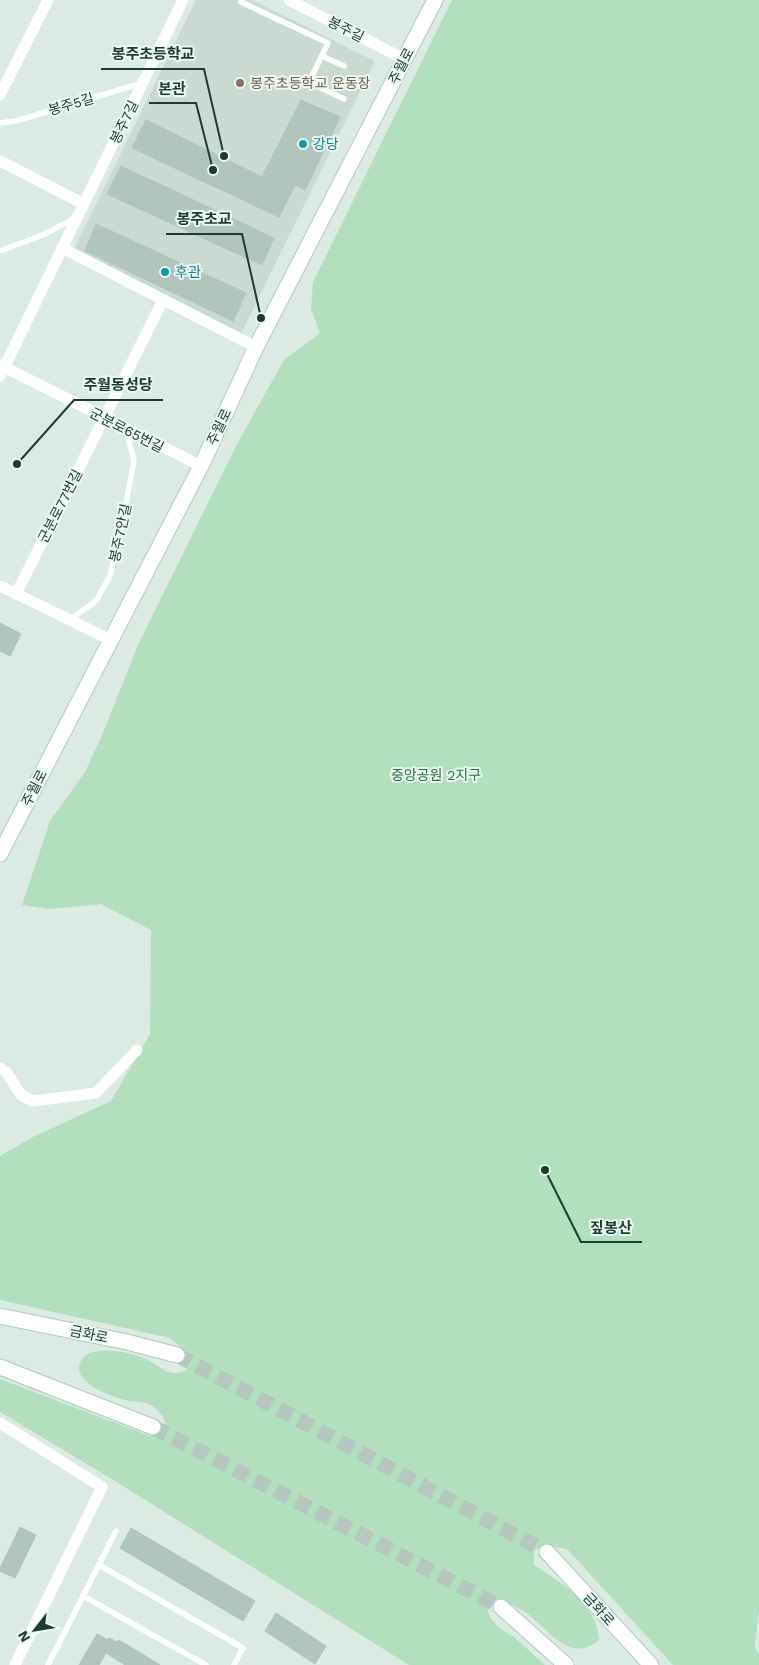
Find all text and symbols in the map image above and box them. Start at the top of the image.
street label: 봉주길 [325,13,367,45]
callout: 봉주초등학교 [101,39,204,69]
text: 봉주초등학교 [112,45,195,63]
street label: 주월로 [385,45,417,87]
callout: 본관 [149,73,196,103]
place label: 봉주초등학교 운동장 [250,75,371,91]
marker: 봉주초등학교 운동장 [234,77,246,89]
text: 본관 [158,80,186,98]
street label: 봉주5길 [46,90,96,118]
street label: 봉주7길 [107,98,141,146]
place label: 강당 [313,136,339,152]
marker: 강당 [297,138,309,150]
callout: 봉주초교 [166,204,242,234]
text: 봉주초교 [176,210,232,228]
place label: 후관 [175,264,201,280]
marker: 후관 [159,266,171,278]
callout: 주월동성당 [74,370,163,400]
text: 주월동성당 [83,376,153,394]
street label: 군분로65번길 [87,404,167,456]
street label: 주월로 [204,406,234,448]
street label: 군분로77번길 [35,467,85,545]
street label: 봉주7안길 [106,502,134,564]
street label: 주월로 [18,767,50,809]
park label: 중앙공원 2지구 [391,767,481,783]
callout: 짚봉산 [581,1212,642,1242]
text: 짚봉산 [590,1219,632,1237]
street label: 금화로 [68,1322,110,1346]
street label: 금화로 [580,1589,618,1629]
north arrow [10,1605,60,1655]
text: N [14,1628,33,1645]

